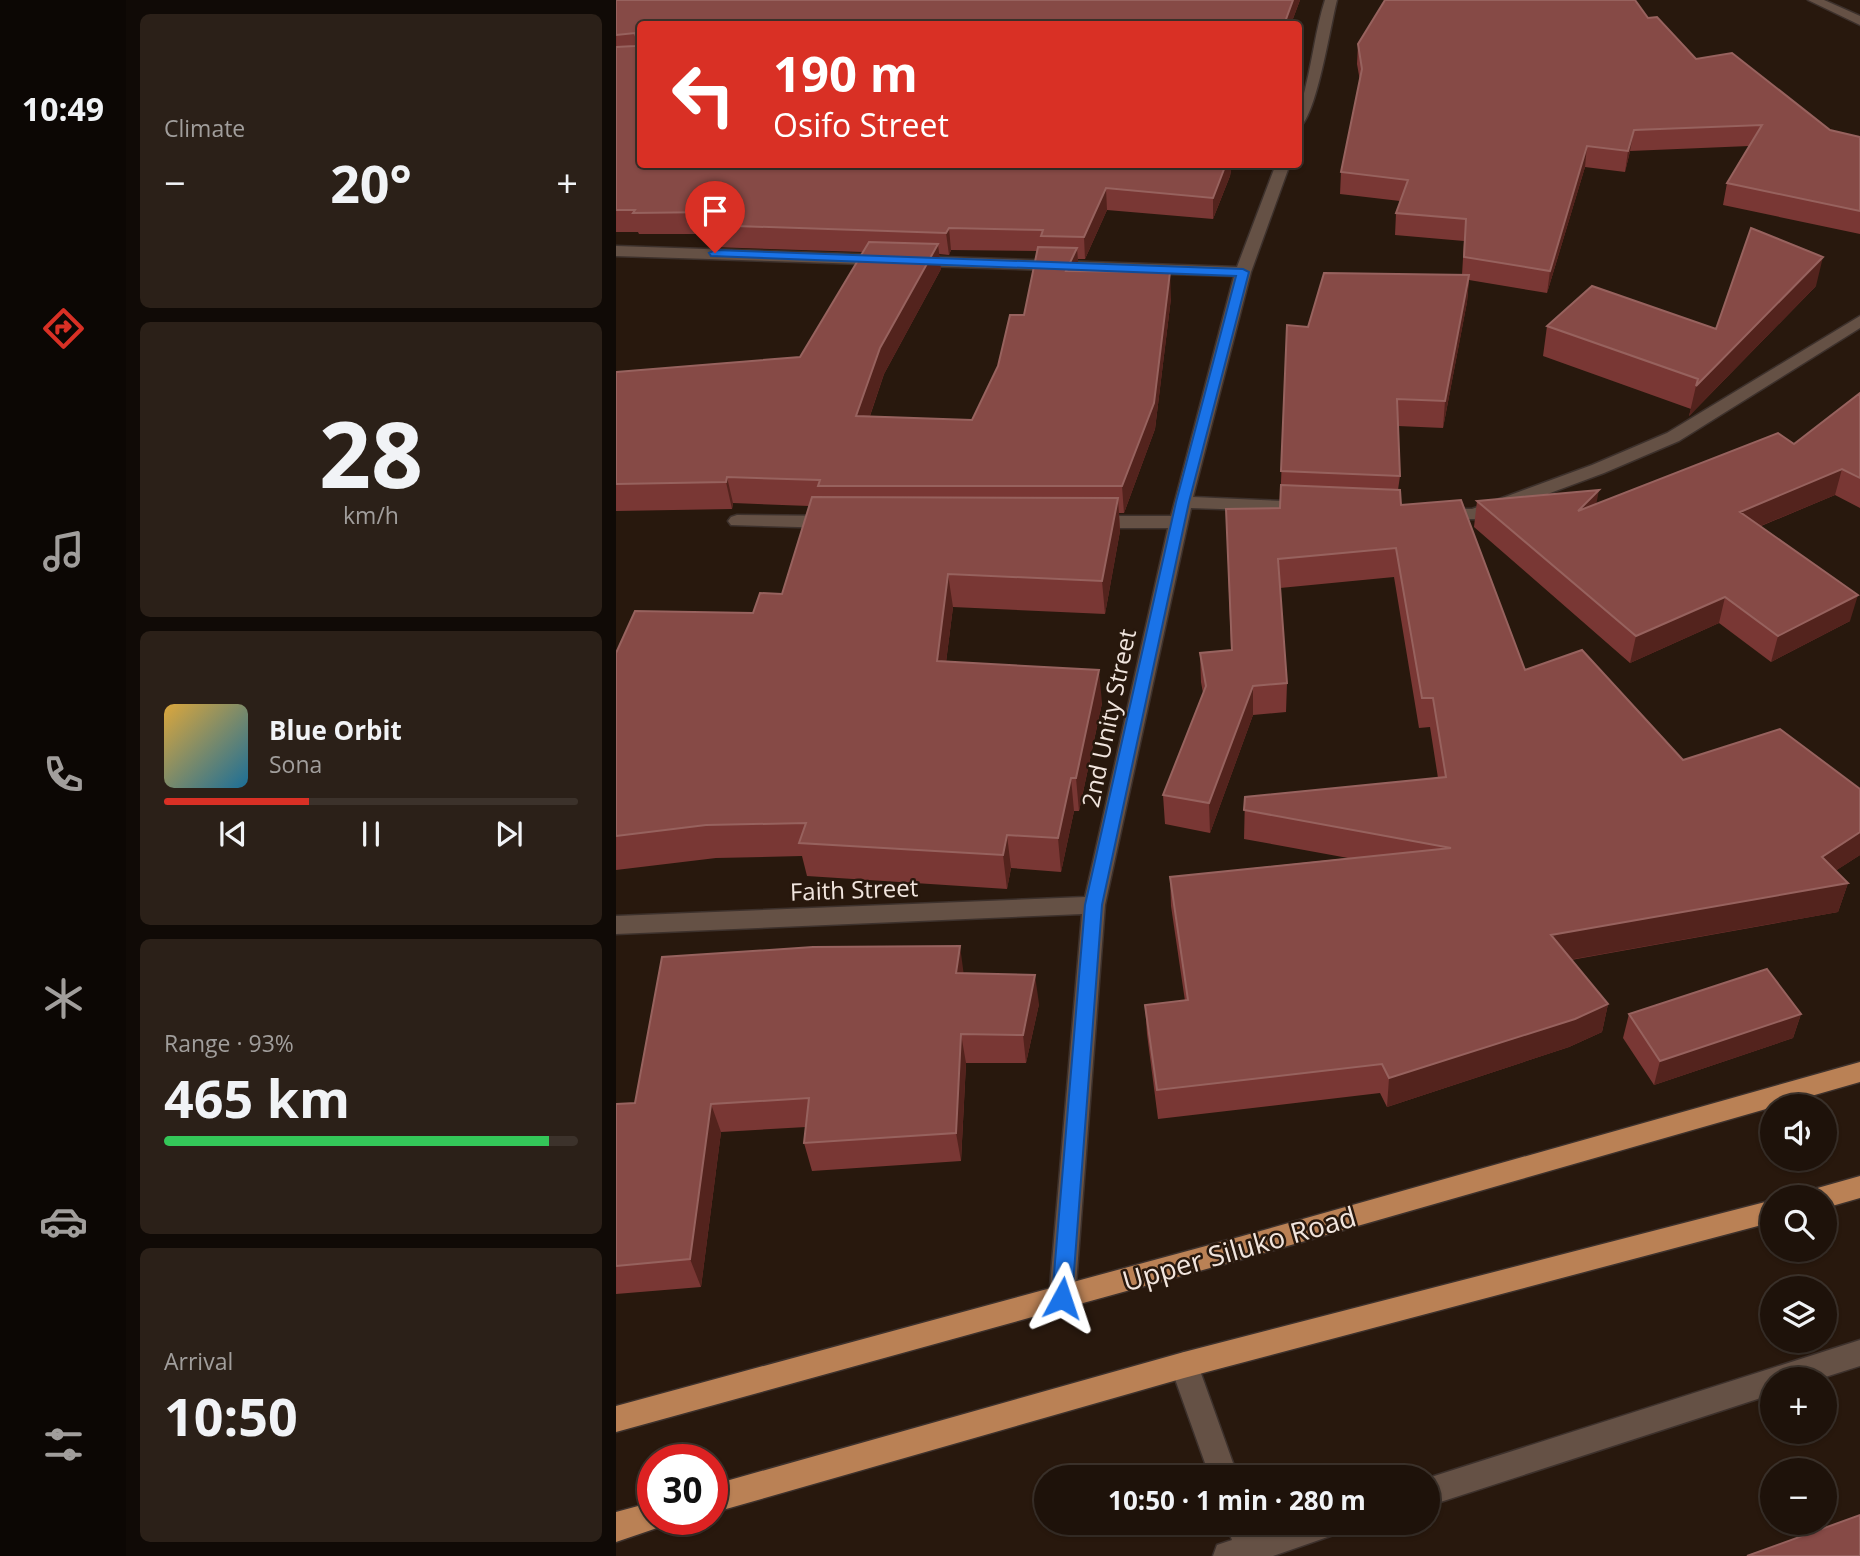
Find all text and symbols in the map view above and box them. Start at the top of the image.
text: 190 m [773,40,918,106]
icon: left [658,49,749,140]
text: 10:49 [22,87,104,130]
text: Osifo Street [773,103,949,146]
text: Climate [164,112,245,144]
text: 20° [330,147,412,218]
text: − [164,156,186,208]
text: + [556,156,578,208]
pin [685,181,745,253]
icon: arrive [696,192,734,230]
icon: directions [39,304,88,353]
text: 28 [319,391,423,515]
text: km/h [343,499,399,531]
icon: music [39,527,88,576]
street label: 2nd Unity Street [1073,626,1143,810]
text: Blue Orbit [269,712,402,748]
text: Sona [269,748,322,780]
icon: phone [39,750,88,799]
icon: previous [214,815,252,853]
icon: pause [352,815,390,853]
icon: next [490,815,528,853]
street label: Faith Street [789,870,919,908]
icon: climate [39,974,88,1023]
text: Range · 93% [164,1027,294,1059]
text: 465 km [164,1062,350,1133]
map controls [1760,1094,1837,1535]
button: sound [1760,1094,1837,1171]
button: search [1760,1185,1837,1262]
street label: Upper Siluko Road [1118,1196,1360,1300]
icon: car [39,1197,88,1246]
position arrow [1025,1261,1099,1335]
button: layers [1760,1276,1837,1353]
text: Arrival [164,1345,233,1377]
button: + [1760,1367,1837,1444]
text: 10:50 [164,1380,298,1451]
icon: filters [39,1420,88,1469]
speed limit sign: 30 [637,1444,728,1535]
button: − [1760,1458,1837,1535]
text: 10:50 · 1 min · 280 m [1108,1482,1366,1518]

